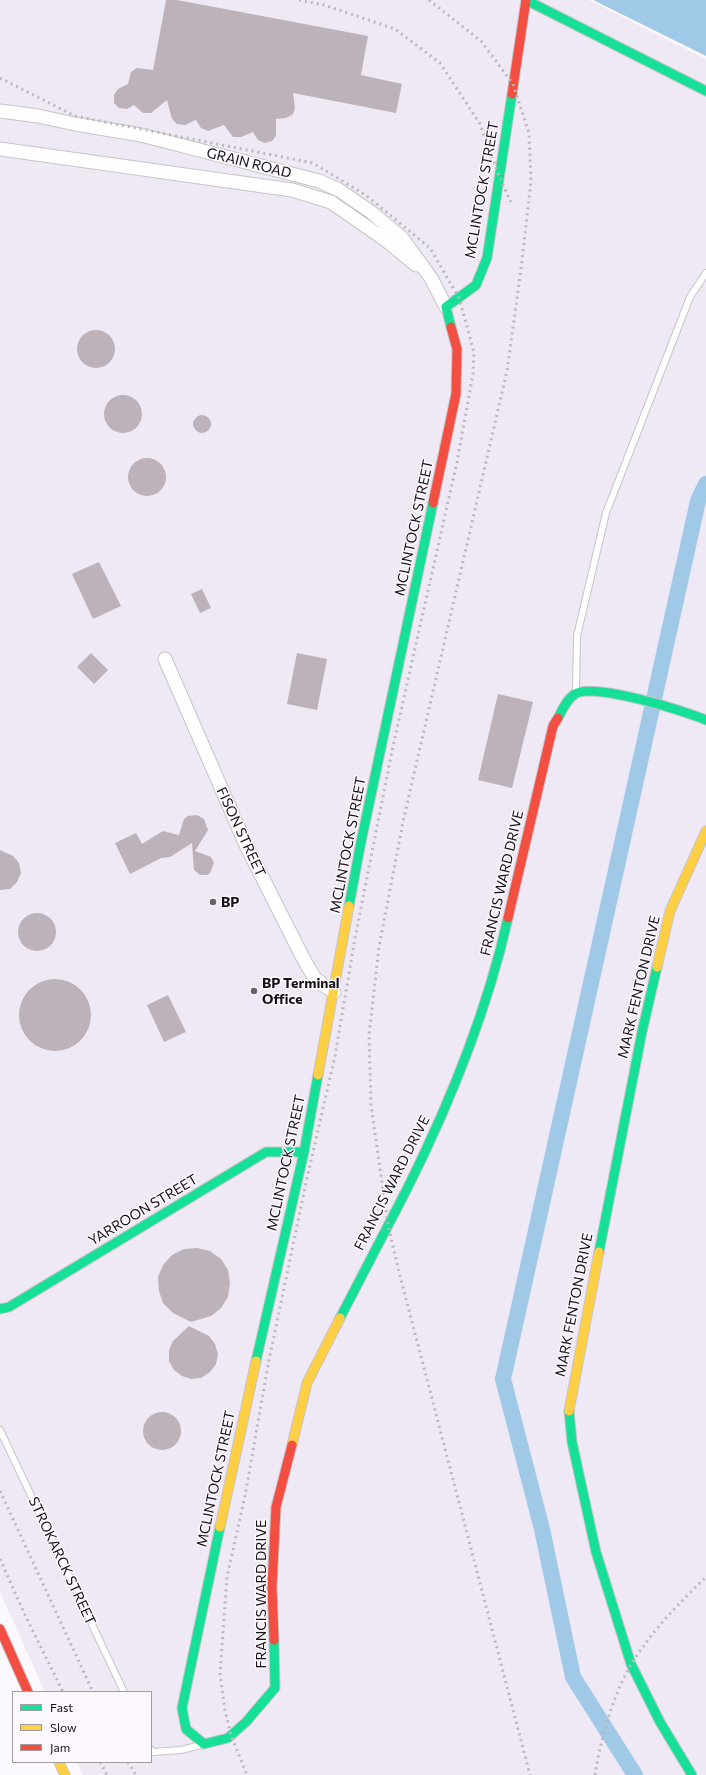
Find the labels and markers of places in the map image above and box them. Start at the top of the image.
place label: BP [221,894,239,910]
marker: BP [208,897,218,907]
place label: BP Terminal Office [262,975,340,1008]
marker: BP Terminal Office [249,986,259,996]

